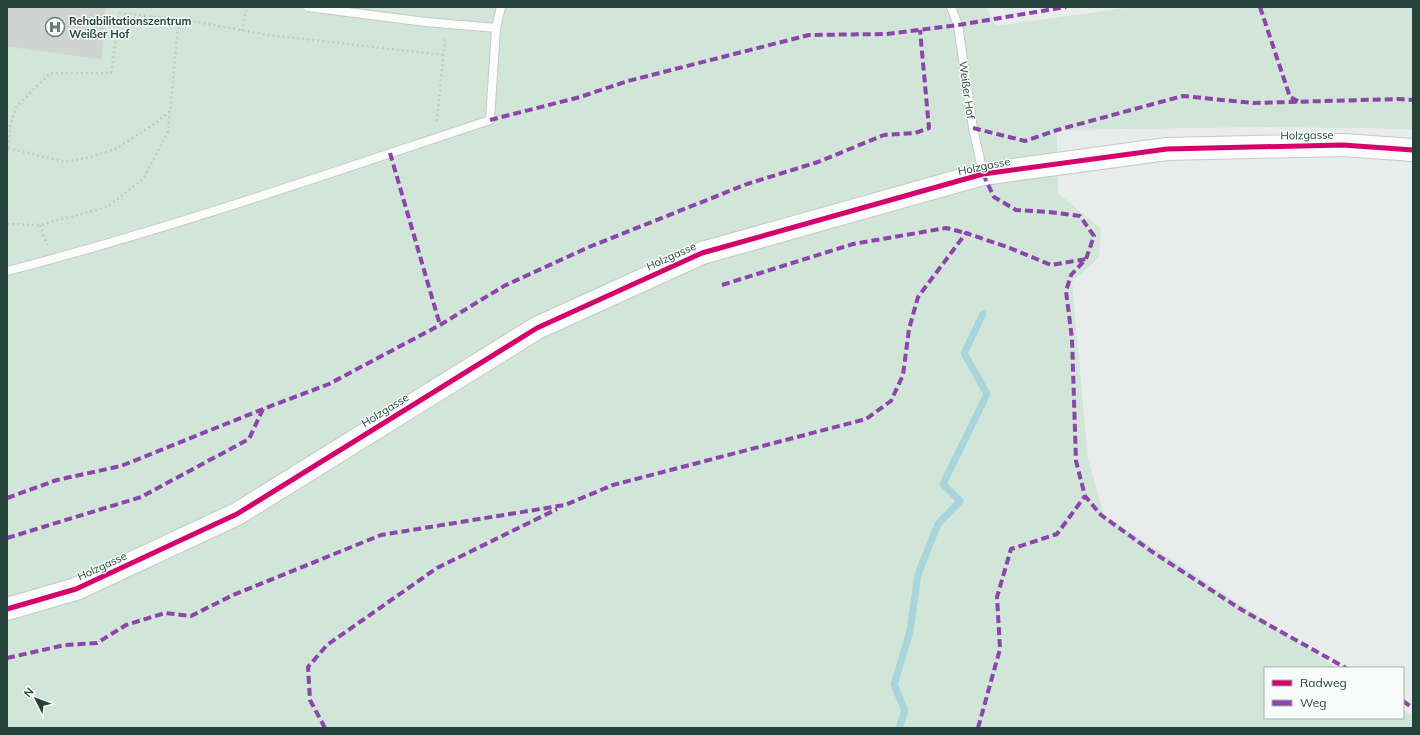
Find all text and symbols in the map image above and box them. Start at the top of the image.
place label: Rehabilitationszentrum Weißer Hof [69,14,192,41]
hospital icon: Rehabilitationszentrum Weißer Hof [44,16,66,38]
street label: Weißer Hof [956,60,978,120]
street label: Holzgasse [1280,128,1334,142]
street label: Holzgasse [957,154,1011,178]
street label: Holzgasse [644,239,698,273]
street label: Holzgasse [359,390,411,430]
street label: Holzgasse [75,548,129,584]
legend [1264,667,1404,719]
text: Radweg [1300,675,1347,690]
north arrow [16,679,56,719]
text: N [21,685,37,700]
text: Weg [1300,695,1326,710]

